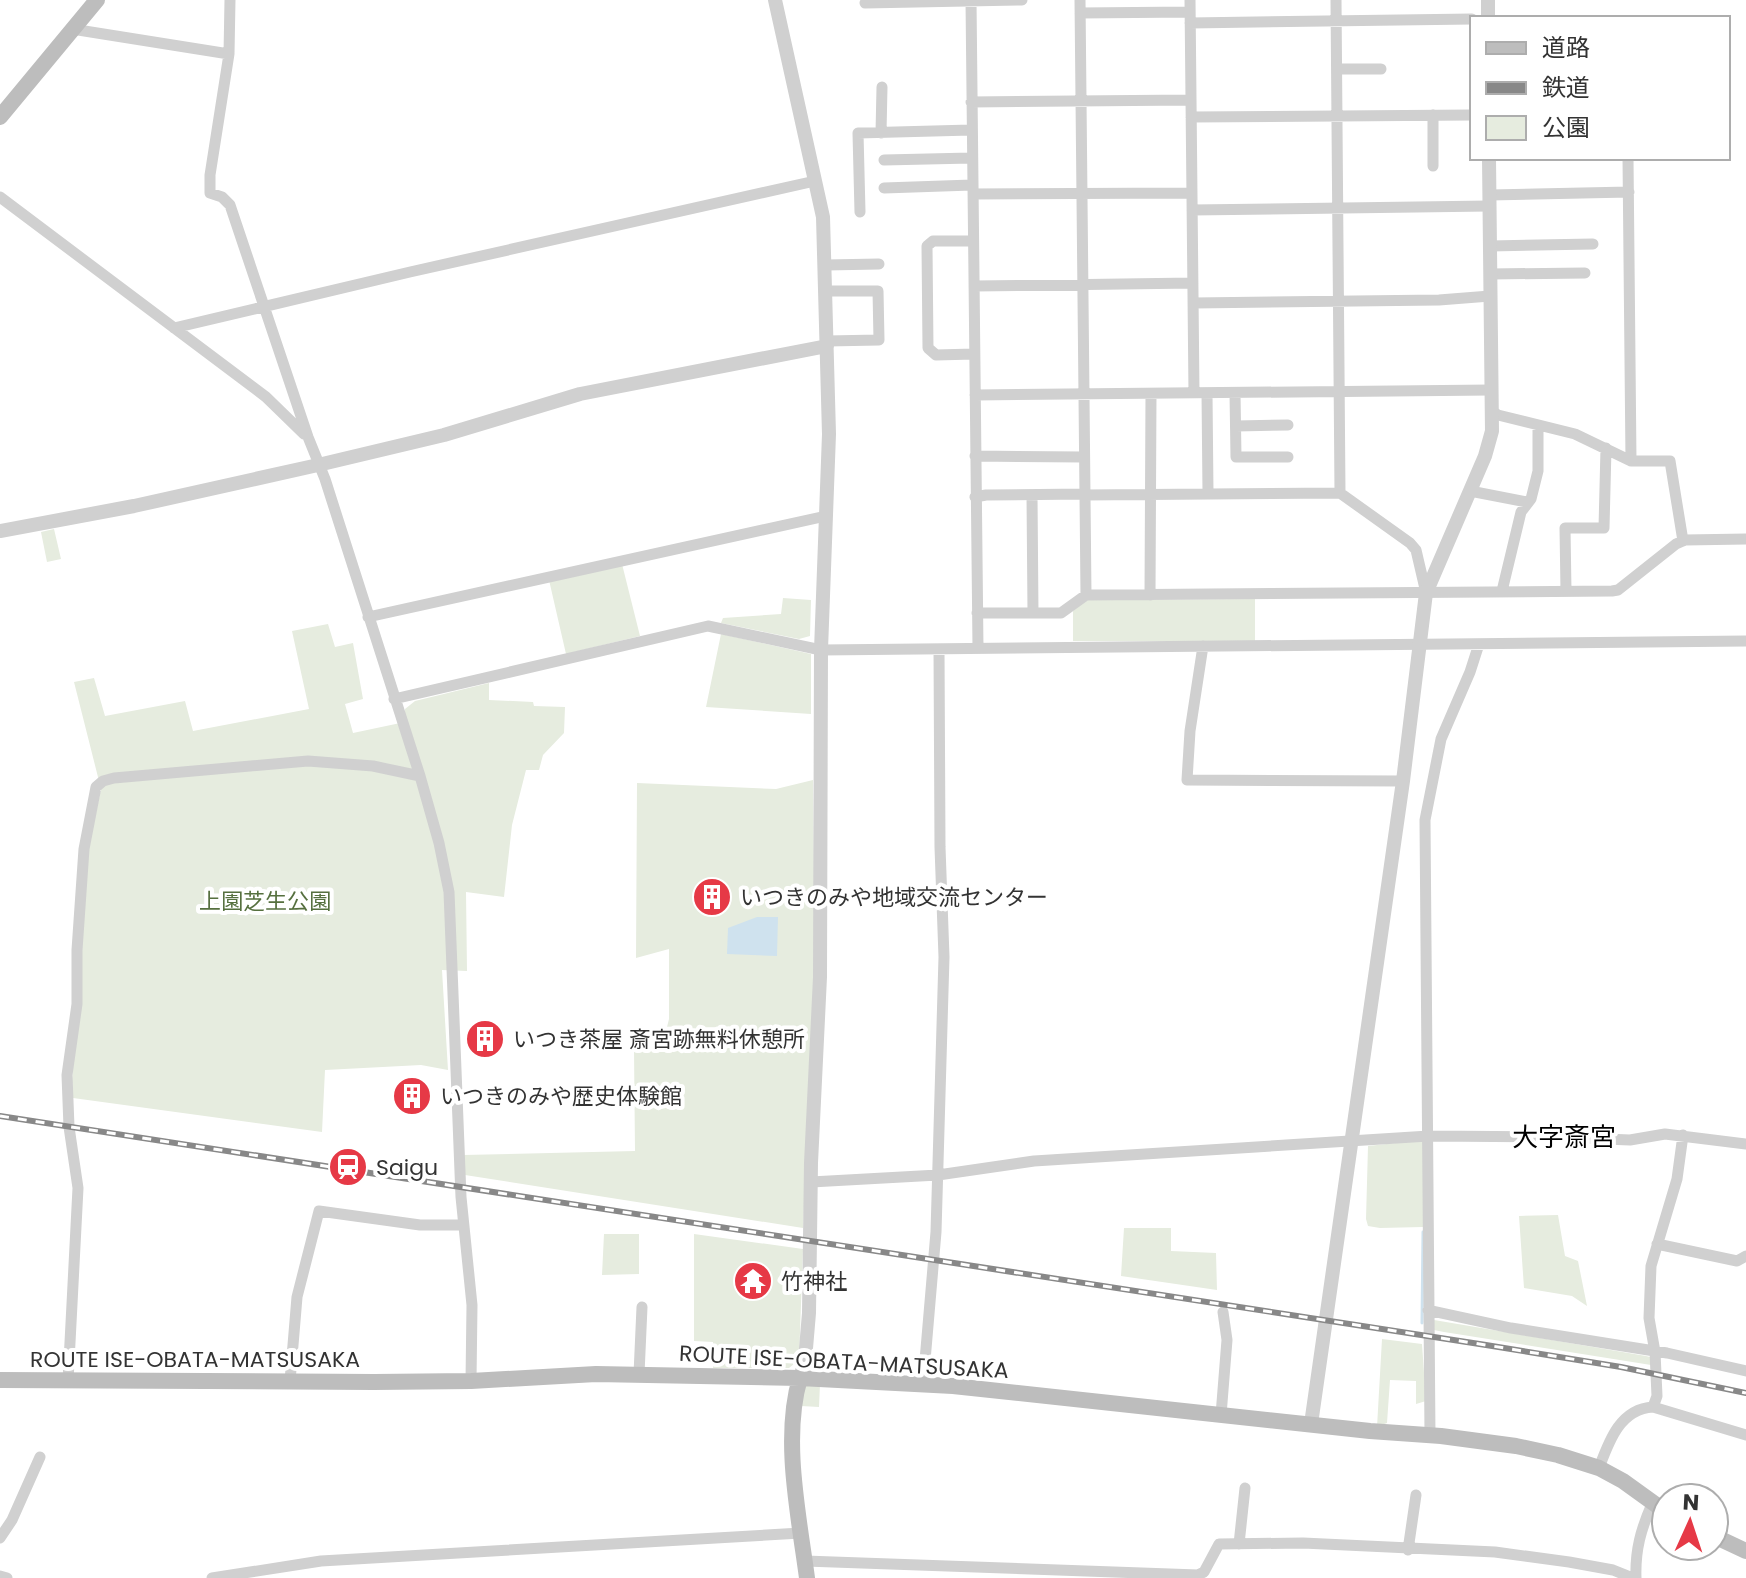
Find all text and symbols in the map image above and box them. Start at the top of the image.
legend [1470,16,1730,160]
text: 道路 [1542,31,1590,64]
text: 鉄道 [1542,71,1590,104]
text: 公園 [1542,111,1590,144]
building icon: いつきのみや地域交流センター [691,876,733,918]
place label: いつきのみや地域交流センター [740,882,1048,913]
park label: 上園芝生公園 [199,886,331,917]
building icon: いつき茶屋 斎宮跡無料休憩所 [464,1018,506,1060]
place label: いつき茶屋 斎宮跡無料休憩所 [513,1024,805,1055]
building icon: いつきのみや歴史体験館 [391,1075,433,1117]
place label: いつきのみや歴史体験館 [440,1081,682,1112]
district label: 大字斎宮 [1512,1119,1616,1155]
station icon: Saigu [327,1146,369,1188]
place label: Saigu [376,1152,438,1183]
temple icon: 竹神社 [732,1260,774,1302]
place label: 竹神社 [781,1266,847,1297]
street label: ROUTE ISE-OBATA-MATSUSAKA [678,1338,1010,1386]
street label: ROUTE ISE-OBATA-MATSUSAKA [30,1344,360,1375]
north arrow [1650,1482,1730,1562]
text: N [1682,1487,1700,1518]

